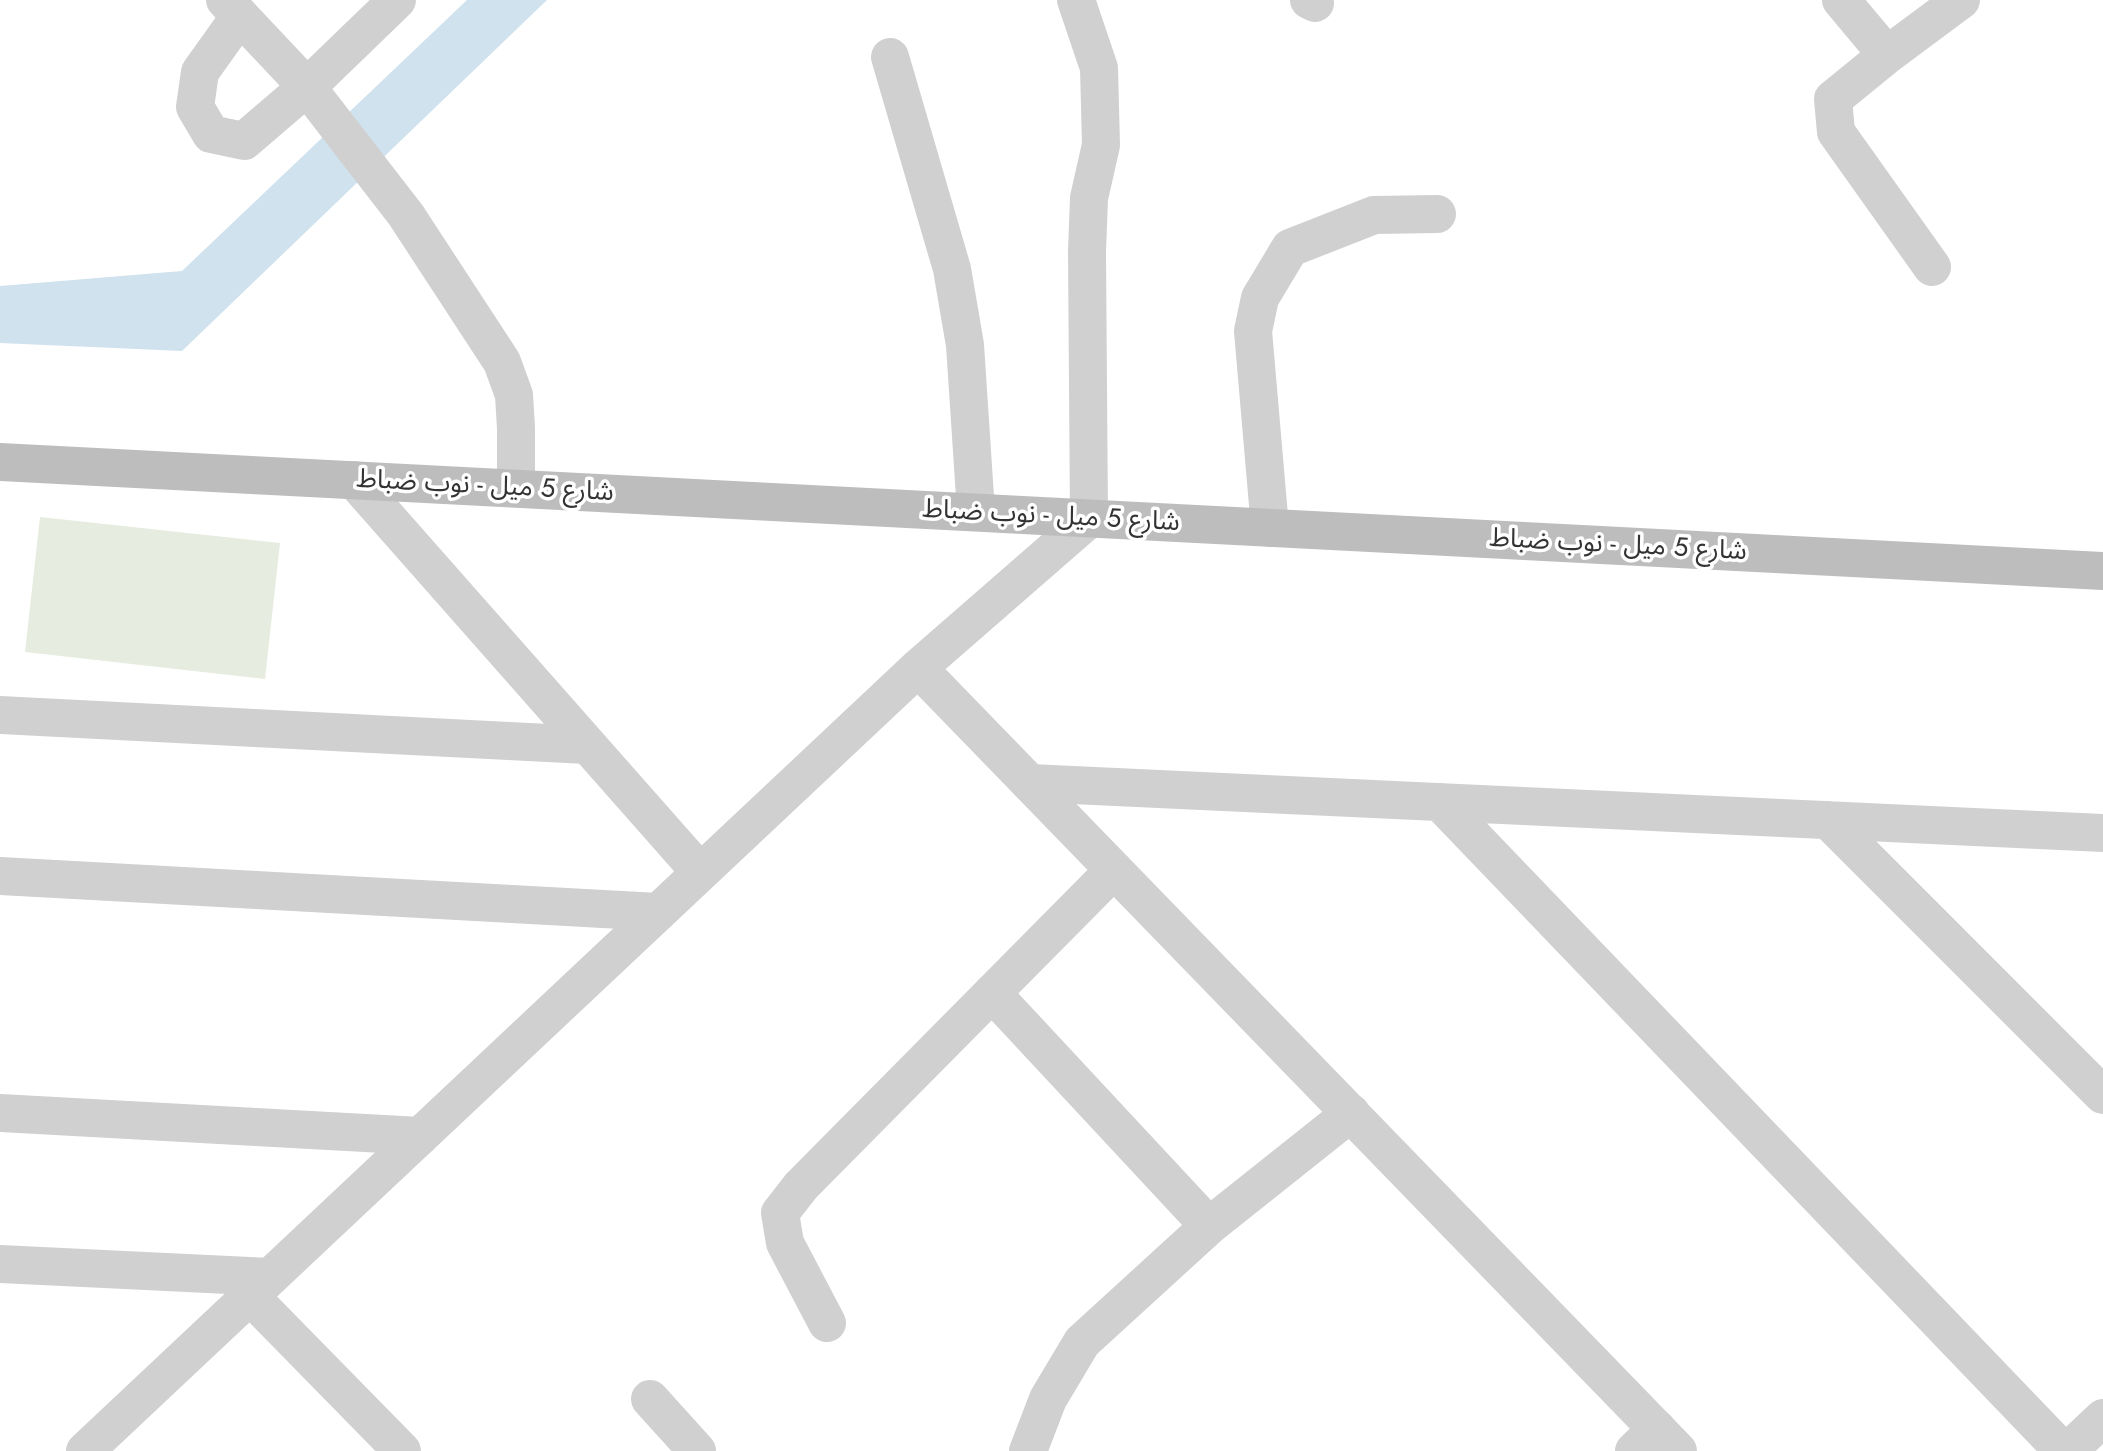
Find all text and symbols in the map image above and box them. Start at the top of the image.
street label: شارع 5 ميل - نوب ضباط [356,465,614,509]
street label: شارع 5 ميل - نوب ضباط [922,495,1180,539]
street label: شارع 5 ميل - نوب ضباط [1489,524,1747,568]

